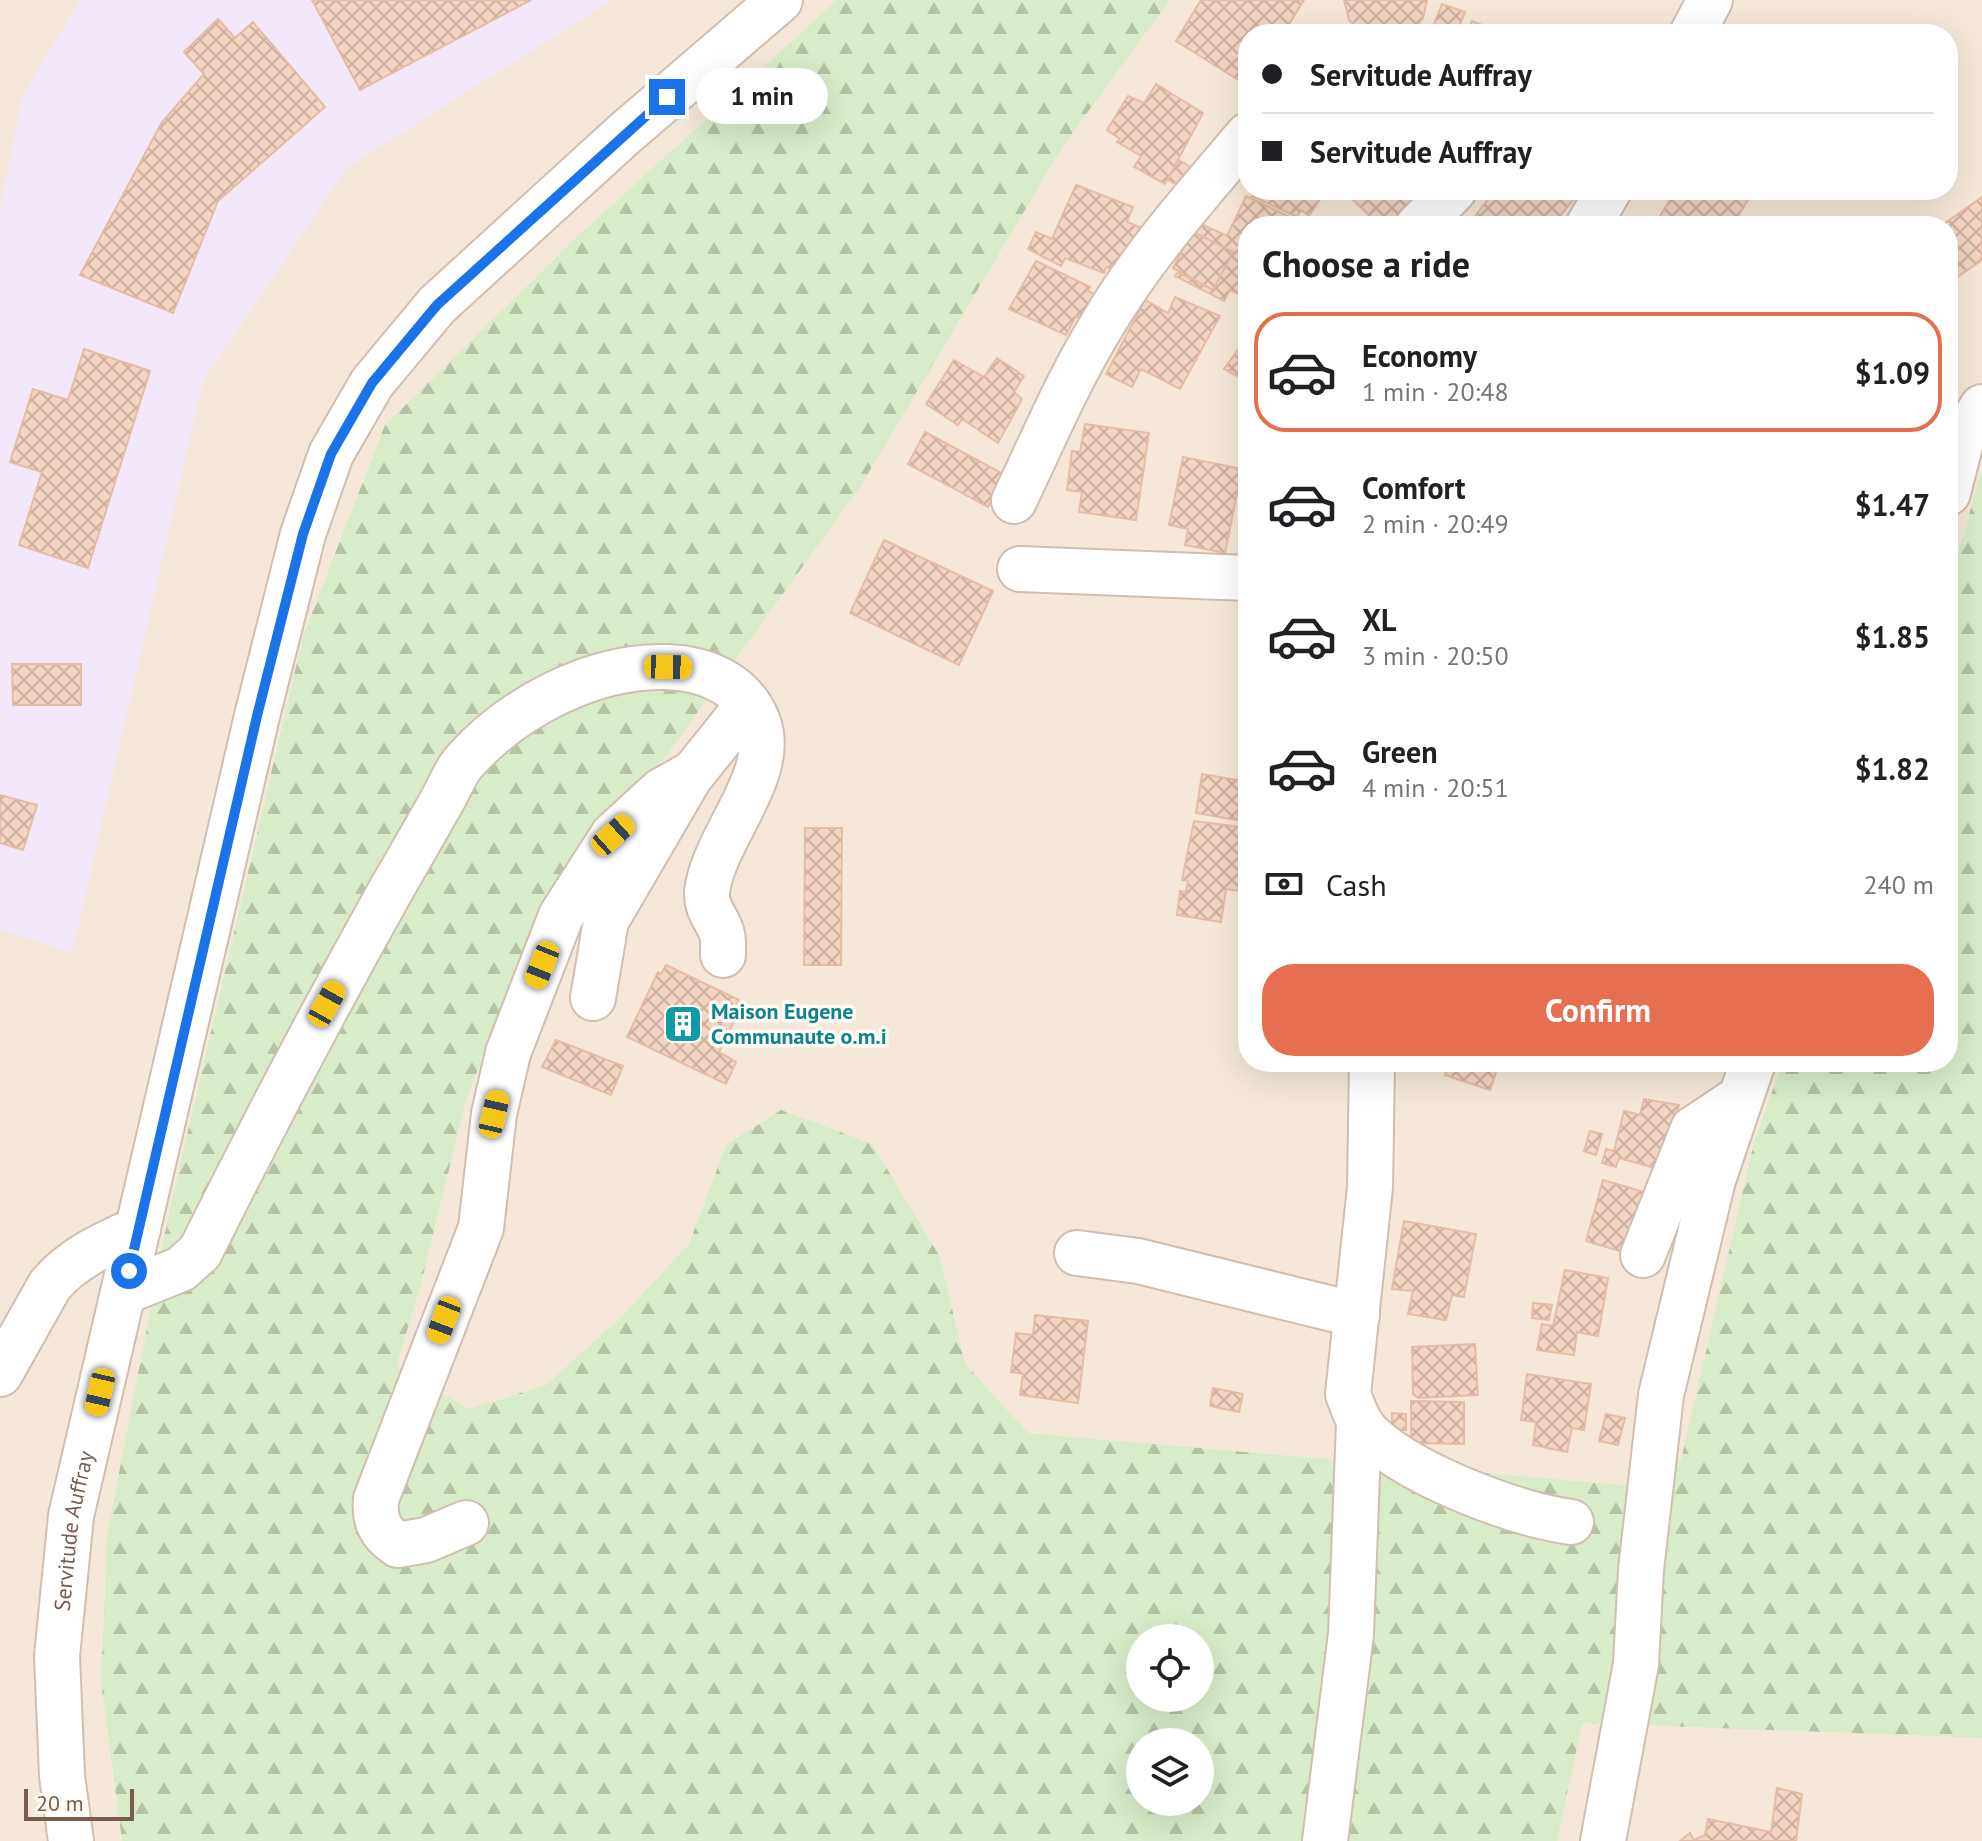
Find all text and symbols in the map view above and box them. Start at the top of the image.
text: Servitude Auffray [1310,55,1532,94]
callout: 1 min [695,69,827,125]
route end [649,79,685,115]
text: 1 min [730,79,794,112]
text: Servitude Auffray [1310,132,1532,171]
text: Choose a ride [1262,240,1470,287]
icon: car [1266,336,1338,408]
text: Economy [1362,336,1477,375]
text: $1.09 [1855,353,1930,392]
text: 1 min · 20:48 [1362,375,1509,408]
icon: car [1266,468,1338,540]
text: Comfort [1362,468,1465,507]
text: $1.47 [1855,485,1930,524]
text: 2 min · 20:49 [1362,507,1509,540]
icon: car [1266,600,1338,672]
text: XL [1362,600,1396,639]
text: $1.85 [1855,617,1930,656]
text: 3 min · 20:50 [1362,639,1509,672]
car [644,655,692,679]
icon: car [1266,732,1338,804]
text: Green [1362,732,1437,771]
text: $1.82 [1855,749,1930,788]
text: 4 min · 20:51 [1362,771,1509,804]
car [587,810,639,860]
icon: cash [1262,862,1306,906]
text: Cash [1326,865,1387,904]
text: 240 m [1863,868,1934,901]
car [522,938,562,992]
button: Confirm [1262,964,1934,1056]
car [305,977,349,1031]
place label: Maison Eugene Communaute o.m.i [711,997,887,1050]
building icon: Maison Eugene Communaute o.m.i [662,1003,704,1045]
car [477,1088,511,1140]
route start [111,1253,147,1289]
car [424,1293,464,1347]
car [83,1366,117,1418]
street label: Servitude Auffray [48,1447,100,1612]
map controls [1126,1624,1214,1816]
button: locate [1126,1624,1214,1712]
button: layers [1126,1728,1214,1816]
scale bar [24,1785,134,1821]
text: 20 m [36,1789,84,1817]

